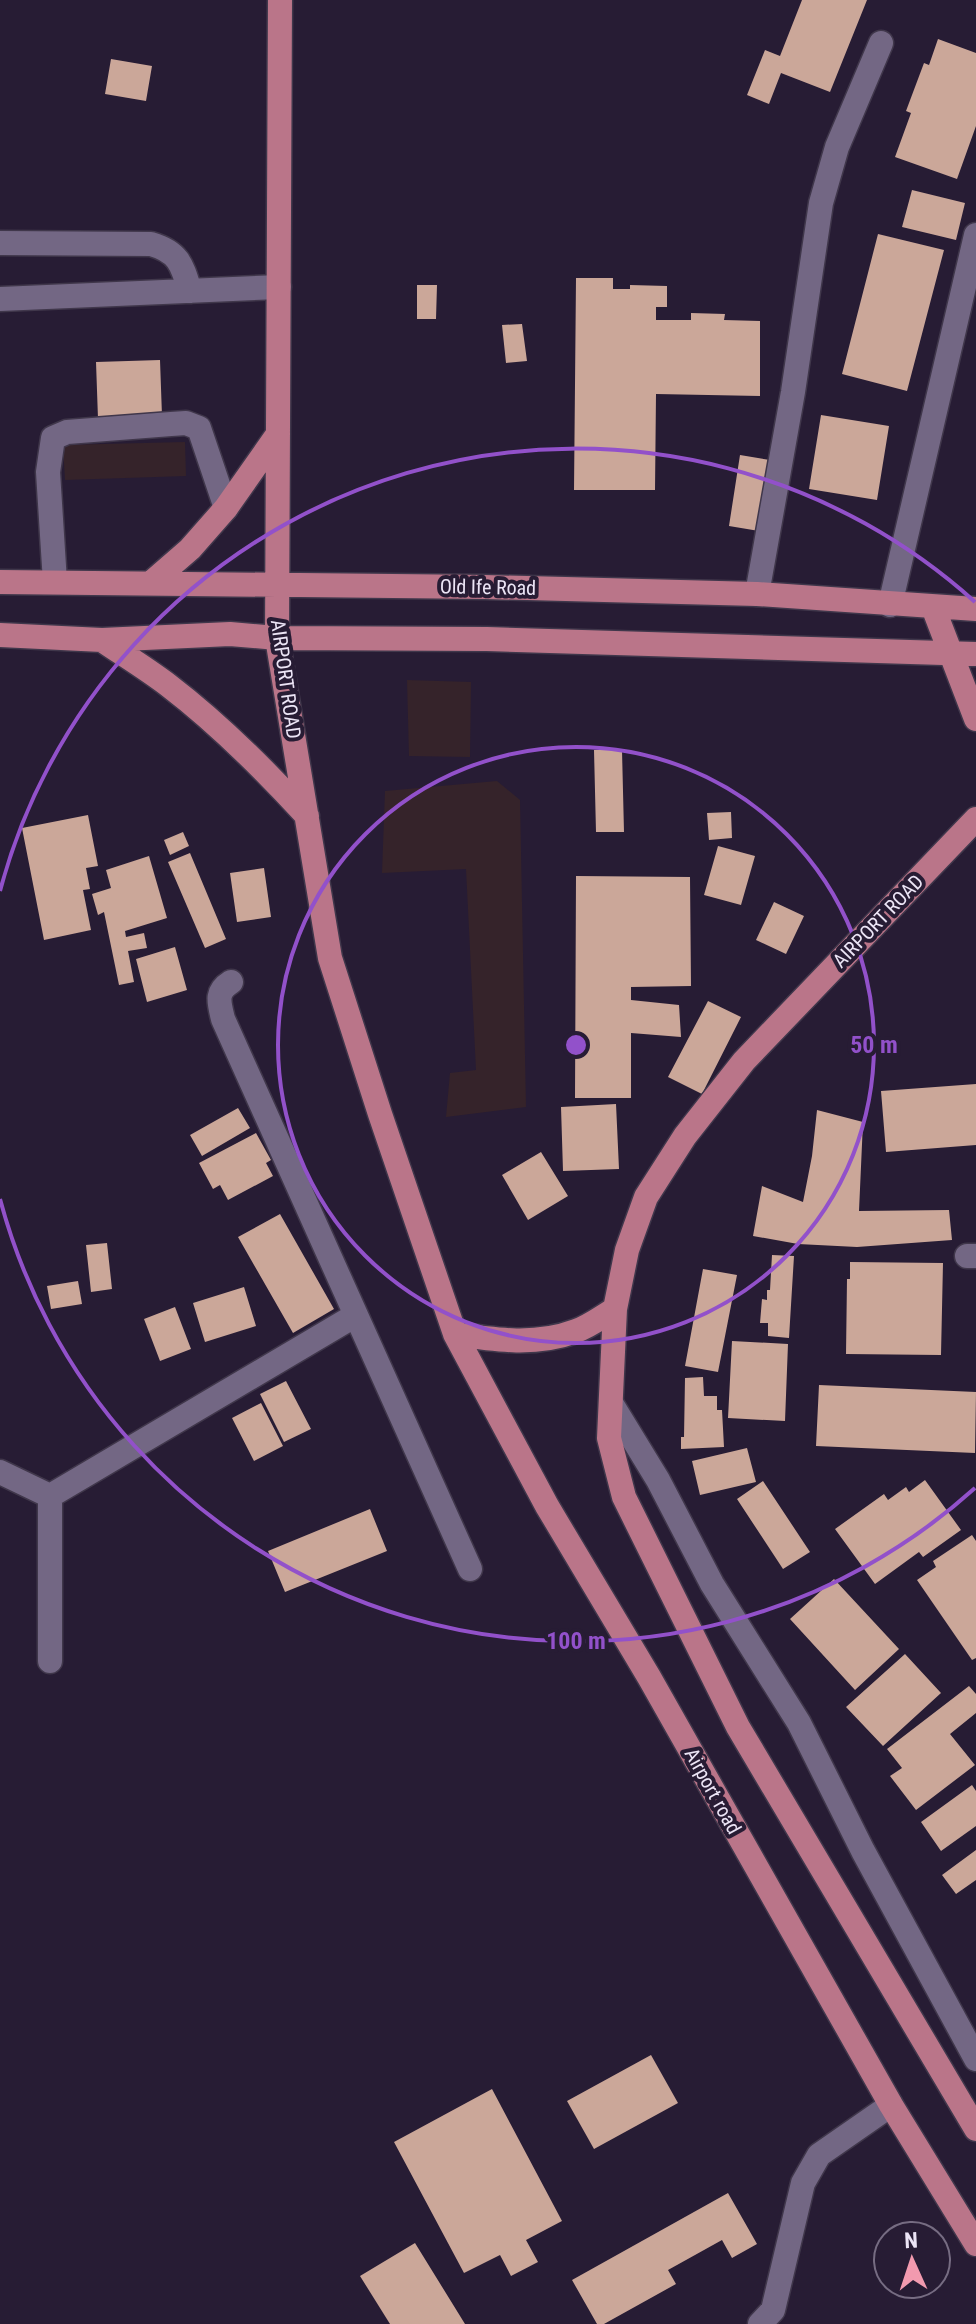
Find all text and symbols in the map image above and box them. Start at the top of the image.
street label: Old Ife Road [440,574,536,600]
street label: AIRPORT ROAD [266,618,306,740]
street label: AIRPORT ROAD [828,869,928,973]
centre of rings [562,1031,590,1059]
text: 50 m [850,1031,898,1059]
text: 100 m [546,1627,606,1655]
street label: Airport road [680,1744,746,1838]
north arrow [872,2220,952,2300]
text: N [904,2228,918,2253]

